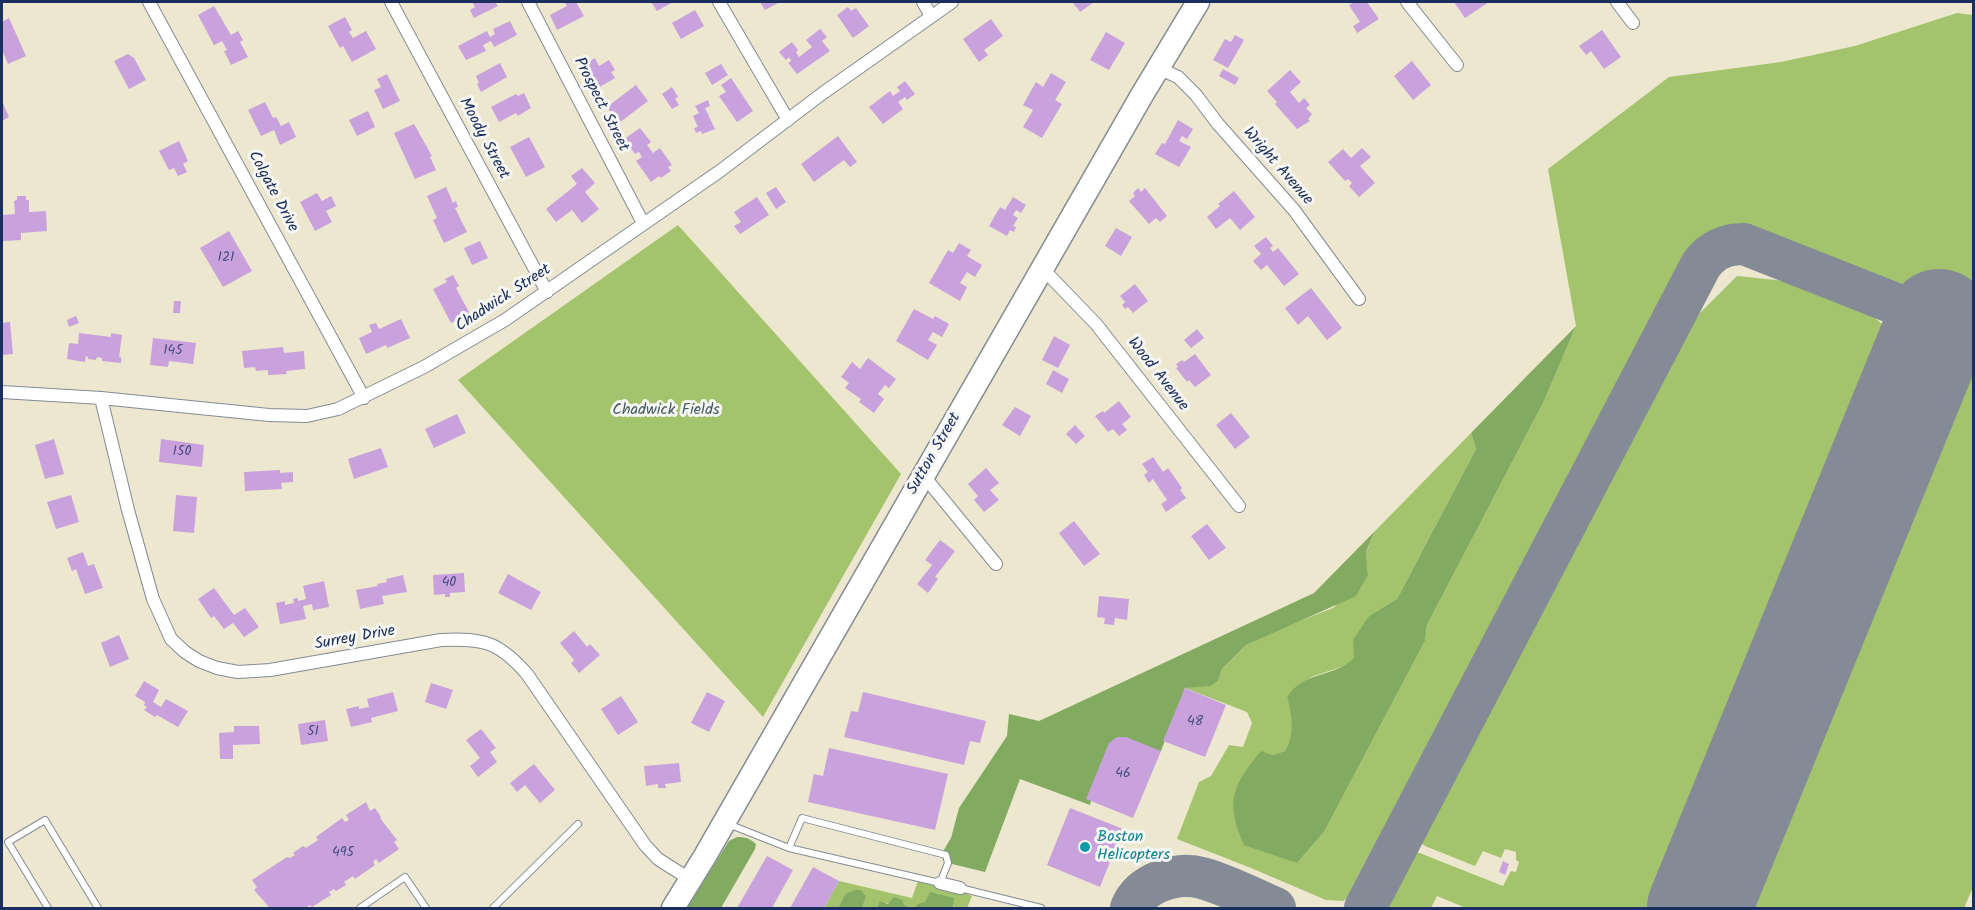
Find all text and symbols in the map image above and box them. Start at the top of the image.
street label: Prospect Street [568,55,632,155]
street label: Moody Street [453,95,513,183]
street label: Wright Avenue [1238,124,1316,210]
street label: Colgate Drive [243,148,301,236]
house number: 121 [218,251,234,267]
street label: Chadwick Street [453,261,555,337]
street label: Wood Avenue [1122,334,1192,416]
house number: 145 [163,344,183,360]
park label: Chadwick Fields [612,401,720,421]
street label: Sutton Street [904,410,966,498]
house number: 150 [173,445,191,461]
house number: 40 [442,576,456,592]
street label: Surrey Drive [313,622,397,656]
house number: 48 [1187,715,1203,731]
house number: 51 [307,725,319,741]
house number: 46 [1115,767,1131,783]
place label: Boston Helicopters [1097,828,1170,866]
marker: Boston Helicopters [1078,840,1092,854]
house number: 495 [332,846,354,862]

